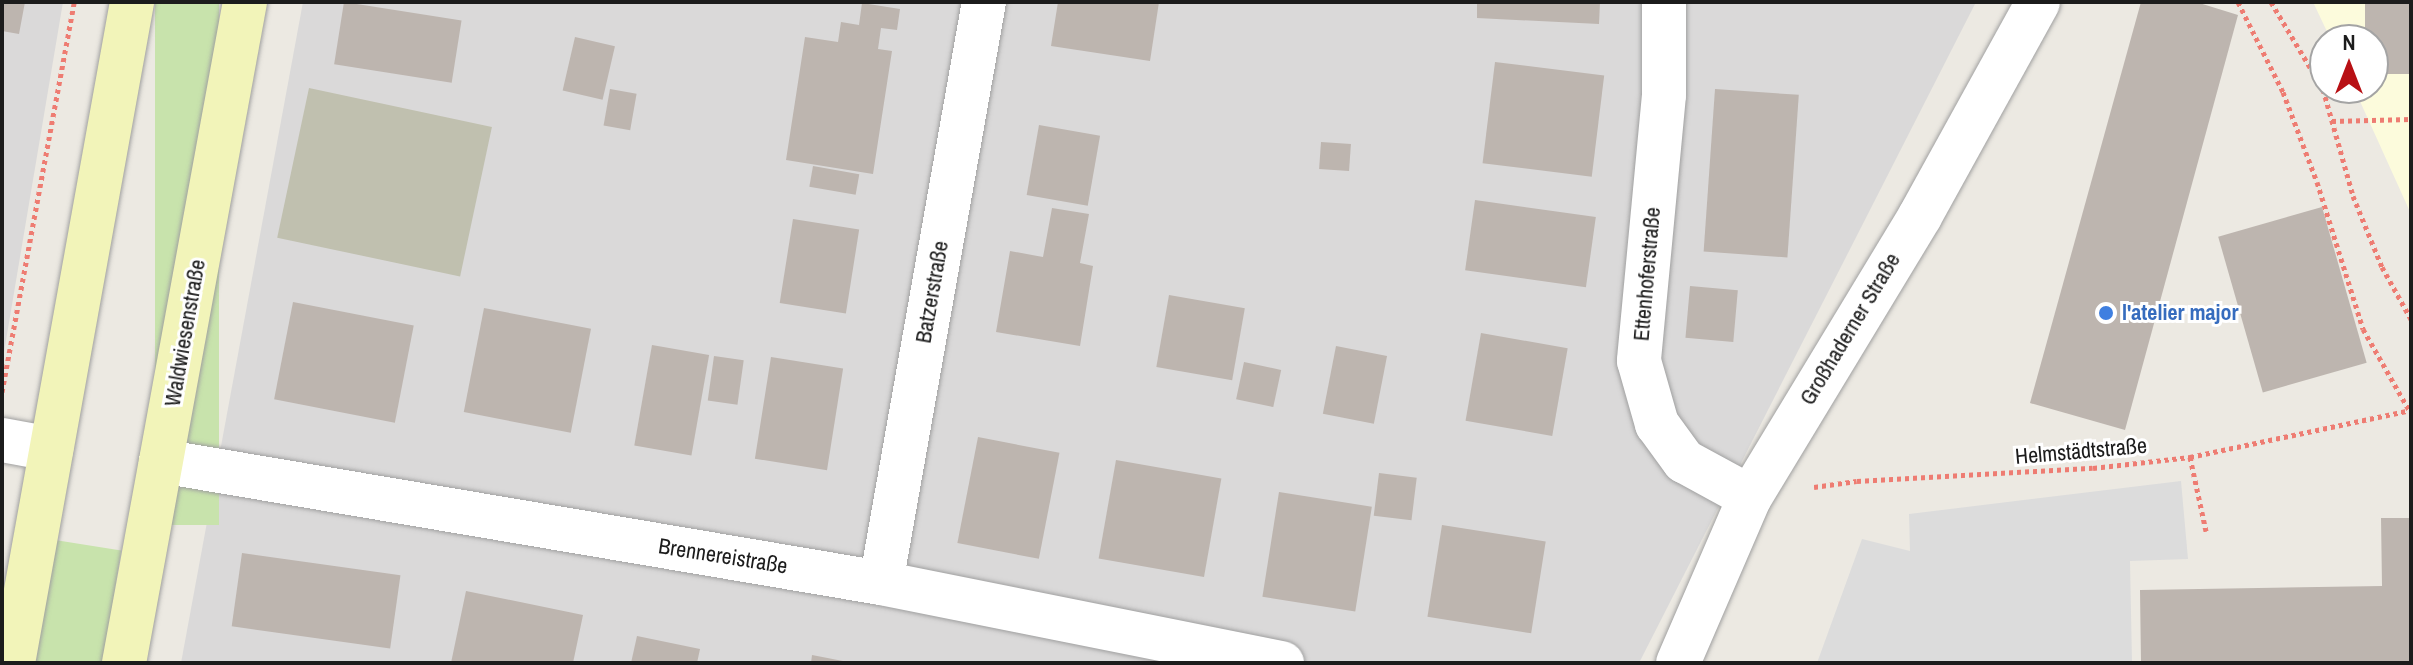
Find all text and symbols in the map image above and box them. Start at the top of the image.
north arrow [2309,24,2389,104]
text: N [2342,27,2356,57]
street label: Ettenhoferstraße [1628,206,1666,342]
street label: Batzerstraße [910,239,954,345]
street label: Großhaderner Straße [1794,248,1906,410]
street label: Waldwiesenstraße [159,257,211,409]
place label: l'atelier major [2122,300,2239,326]
marker: l'atelier major [2097,304,2115,322]
street label: Helmstädtstraße [2014,432,2148,470]
street label: Brennereistraße [657,533,789,579]

